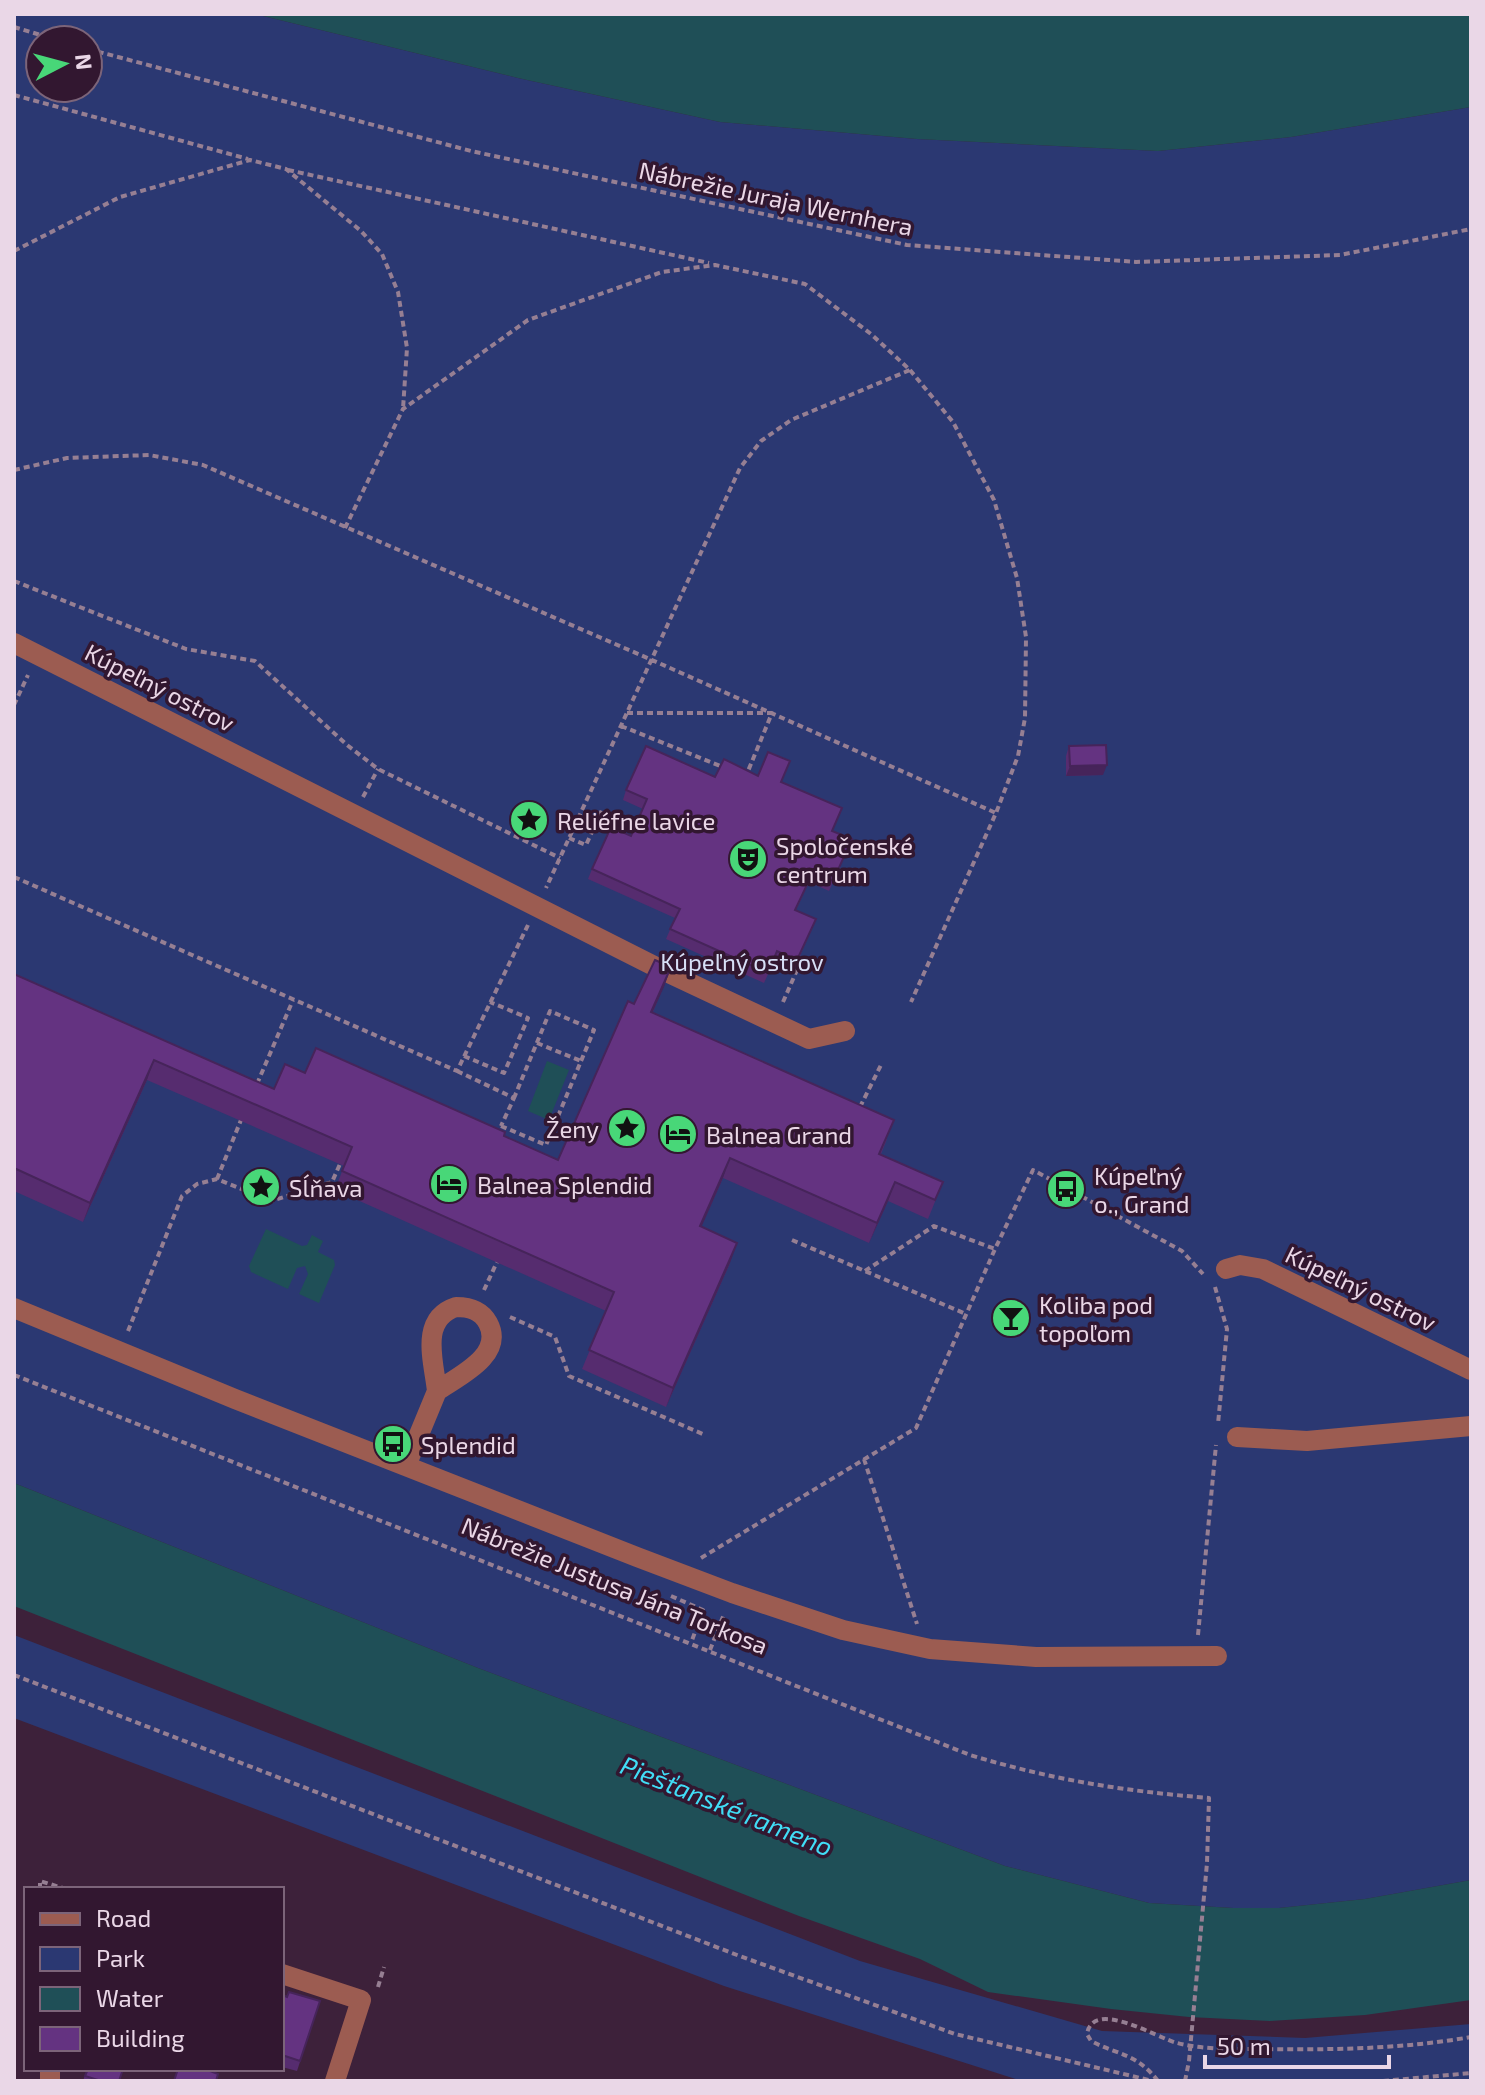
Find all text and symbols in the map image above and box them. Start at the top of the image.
north arrow [24,24,104,104]
text: N [71,53,99,71]
street label: Nábrežie Juraja Wernhera [636,155,916,241]
street label: Kúpeľný ostrov [81,637,240,737]
place icon: Reliéfne lavice [508,799,550,841]
place label: Reliéfne lavice [557,806,715,835]
place label: Spoločenské centrum [776,831,913,888]
theatre icon: Spoločenské centrum [727,838,769,880]
park label: Kúpeľný ostrov [660,947,824,976]
place icon: Ženy [606,1107,648,1149]
hotel icon: Balnea Grand [657,1113,699,1155]
place label: Ženy [546,1114,599,1143]
place label: Balnea Grand [706,1120,852,1149]
place label: Kúpeľný o., Grand [1094,1161,1190,1218]
hotel icon: Balnea Splendid [428,1163,470,1205]
place icon: Sĺňava [240,1166,282,1208]
bus stop icon: Kúpeľný o., Grand [1045,1168,1087,1210]
place label: Balnea Splendid [477,1170,652,1199]
place label: Sĺňava [289,1173,363,1202]
street label: Kúpeľný ostrov [1281,1239,1441,1337]
place label: Koliba pod topoľom [1039,1290,1153,1347]
bar icon: Koliba pod topoľom [990,1297,1032,1339]
bus stop icon: Splendid [372,1423,414,1465]
place label: Splendid [421,1430,516,1459]
street label: Nábrežie Justusa Jána Torkosa [458,1510,772,1660]
water label: Piešťanské rameno [616,1748,838,1862]
legend [24,1887,284,2071]
text: Road [96,1903,151,1932]
text: Park [96,1943,145,1972]
text: Water [96,1983,164,2012]
scale bar [1205,2019,1389,2069]
text: Building [96,2023,185,2052]
text: 50 m [1217,2031,1271,2060]

